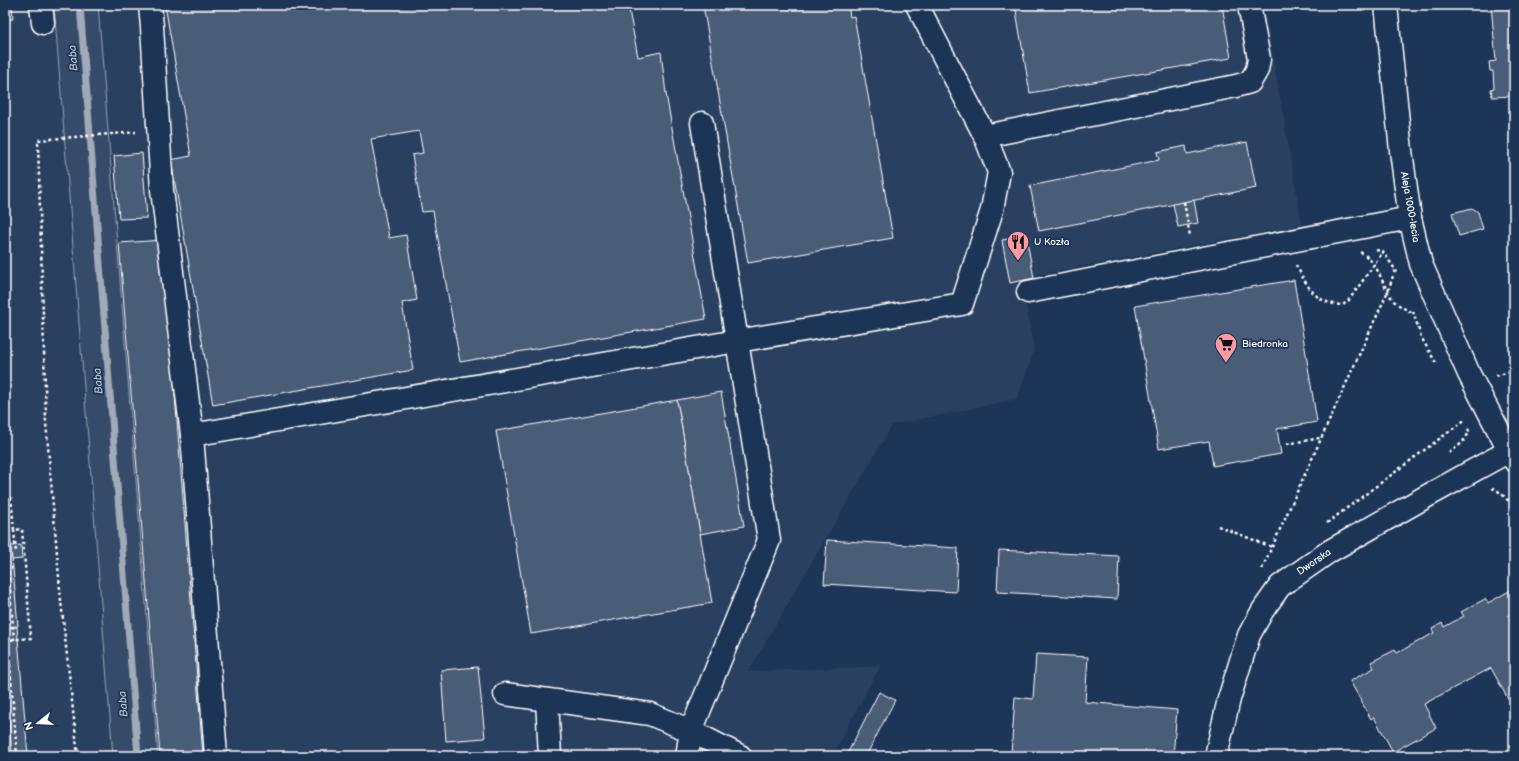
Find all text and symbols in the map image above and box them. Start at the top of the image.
water label: Baba [66,45,80,71]
street label: Aleja 1000-lecia [1398,171,1422,244]
restaurant icon: U Kozła [1005,229,1031,262]
place label: U Kozła [1034,236,1070,248]
supermarket icon: Biedronka [1213,331,1239,364]
place label: Biedronka [1242,338,1288,350]
water label: Baba [91,368,105,394]
street label: Dworska [1295,546,1334,578]
water label: Baba [116,691,130,717]
north arrow [18,703,58,743]
text: N [22,720,36,732]

